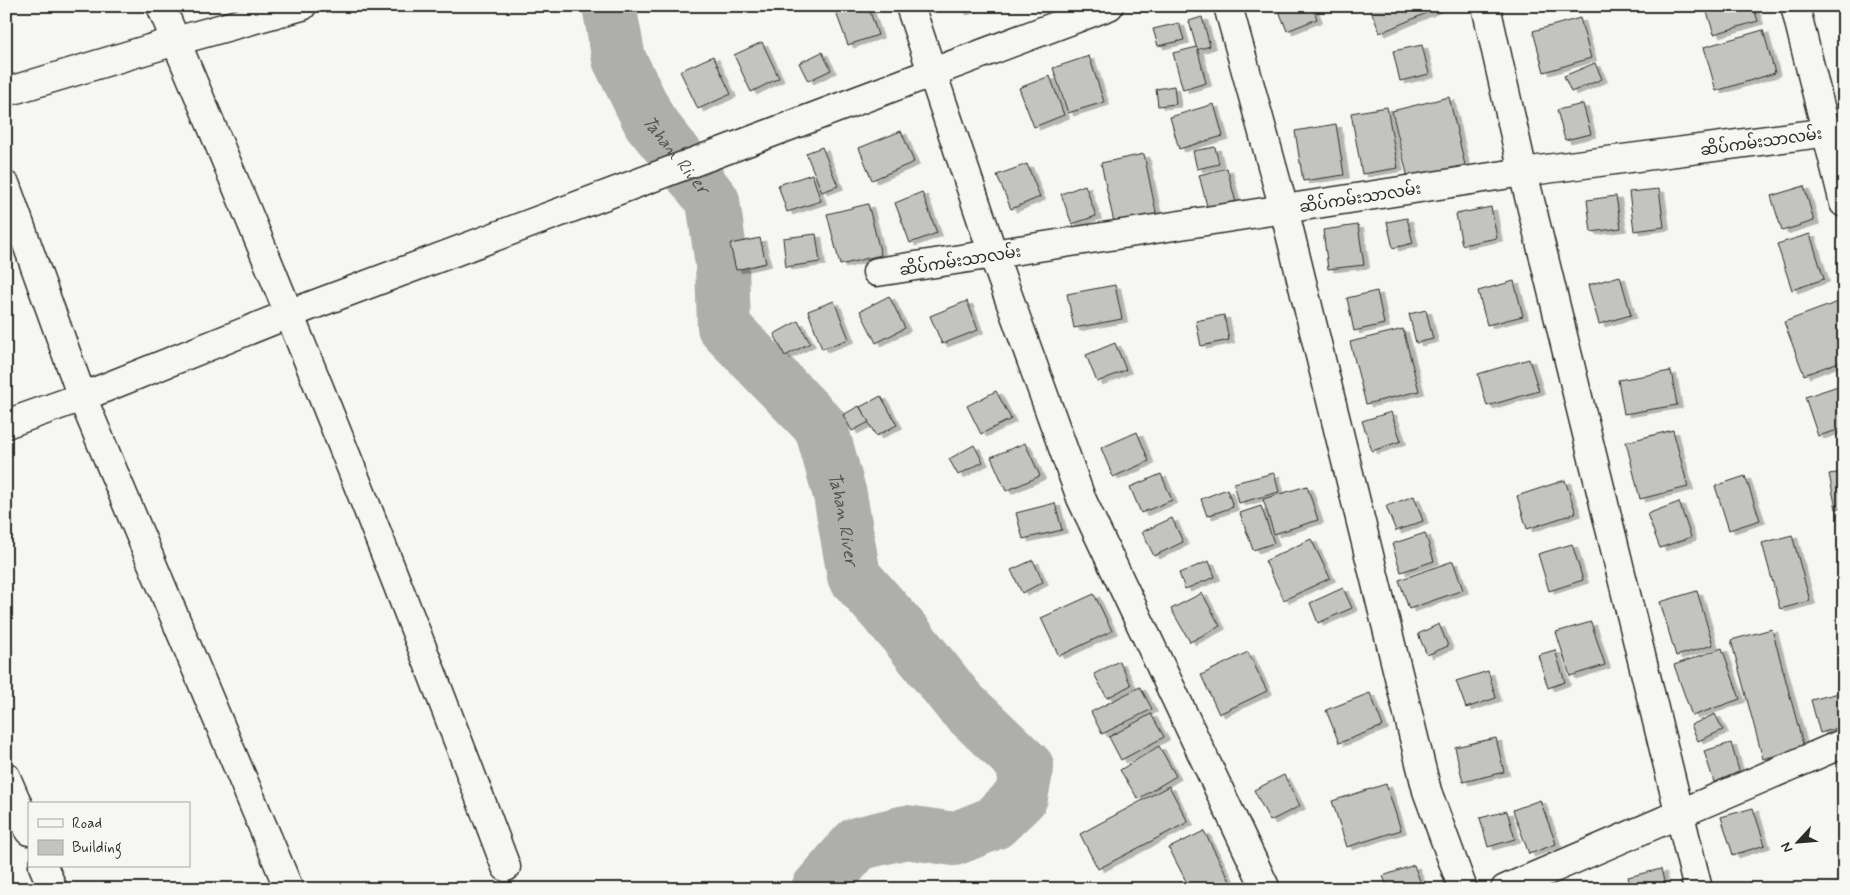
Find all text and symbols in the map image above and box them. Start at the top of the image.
water label: Tahan River [636,112,716,202]
street label: ဆိပ်ကမ်းသာလမ်း [1699,122,1824,161]
street label: ဆိပ်ကမ်းသာလမ်း [1298,177,1423,218]
street label: ဆိပ်ကမ်းသာလမ်း [898,240,1023,281]
water label: Tahan River [821,470,863,570]
legend [28,802,190,868]
text: Road [72,814,102,834]
north arrow [1772,818,1822,868]
text: Building [72,838,122,859]
text: N [1777,839,1797,855]

